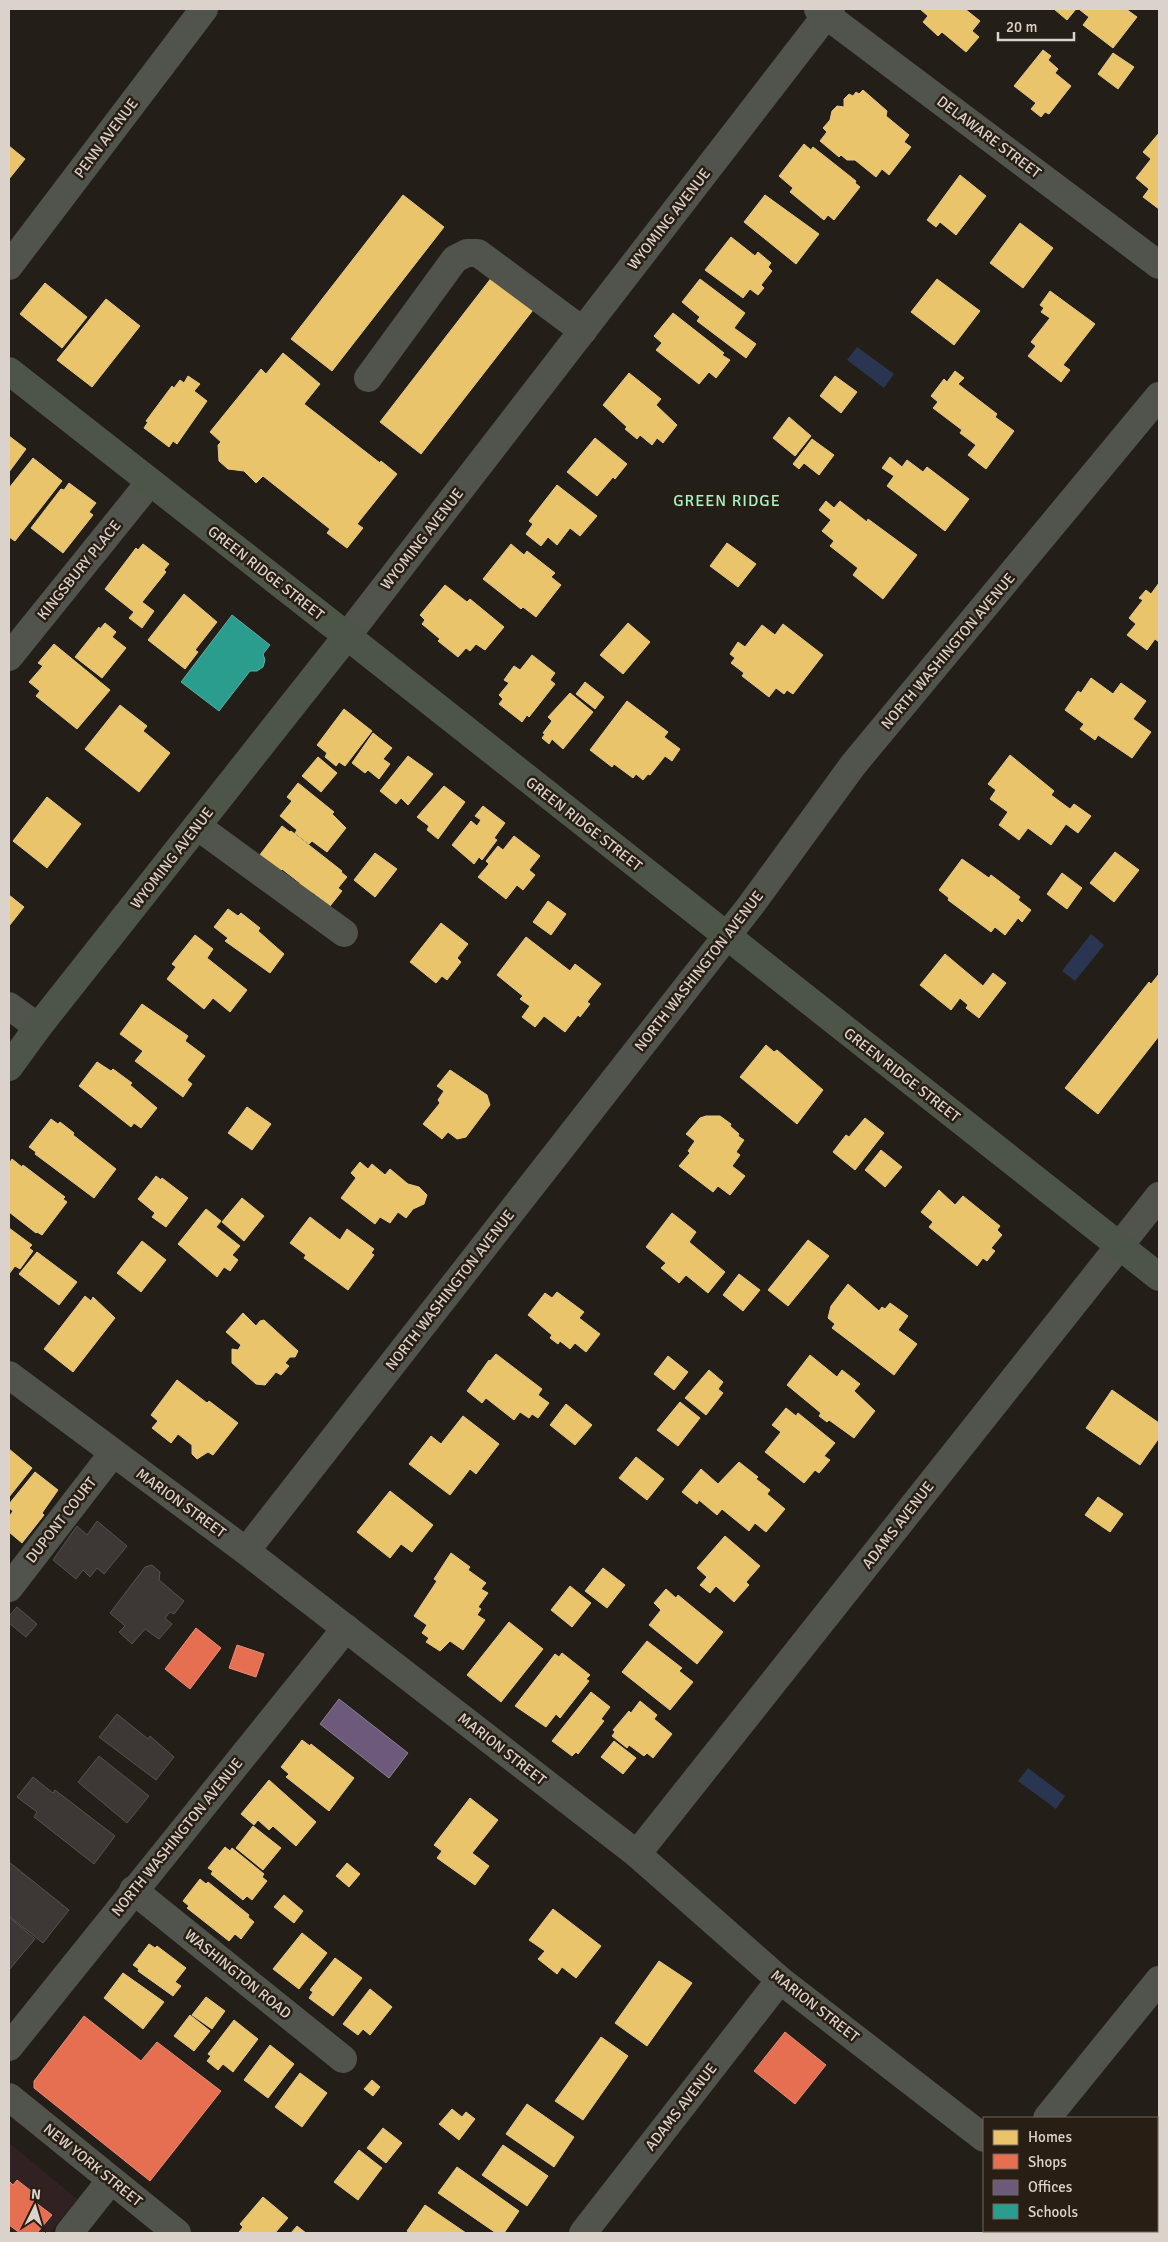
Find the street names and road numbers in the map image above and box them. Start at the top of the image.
street label: DELAWARE STREET [933,92,1045,182]
street label: PENN AVENUE [70,95,142,181]
street label: WYOMING AVENUE [624,165,714,273]
street label: WYOMING AVENUE [377,485,467,593]
street label: KINGSBURY PLACE [33,517,125,623]
street label: GREEN RIDGE STREET [204,522,328,624]
street label: NORTH WASHINGTON AVENUE [877,569,1019,733]
street label: GREEN RIDGE STREET [522,773,646,875]
street label: WYOMING AVENUE [127,804,217,912]
street label: NORTH WASHINGTON AVENUE [631,887,767,1055]
street label: GREEN RIDGE STREET [840,1024,964,1126]
street label: NORTH WASHINGTON AVENUE [382,1206,518,1374]
street label: MARION STREET [133,1464,230,1542]
street label: DUPONT COURT [22,1473,101,1567]
street label: ADAMS AVENUE [858,1478,938,1572]
street label: MARION STREET [454,1709,550,1789]
street label: NORTH WASHINGTON AVENUE [108,1754,246,1920]
street label: WASHINGTON ROAD [181,1926,295,2022]
street label: MARION STREET [767,1966,863,2046]
street label: ADAMS AVENUE [641,2060,721,2154]
street label: NEW YORK STREET [40,2120,146,2211]

